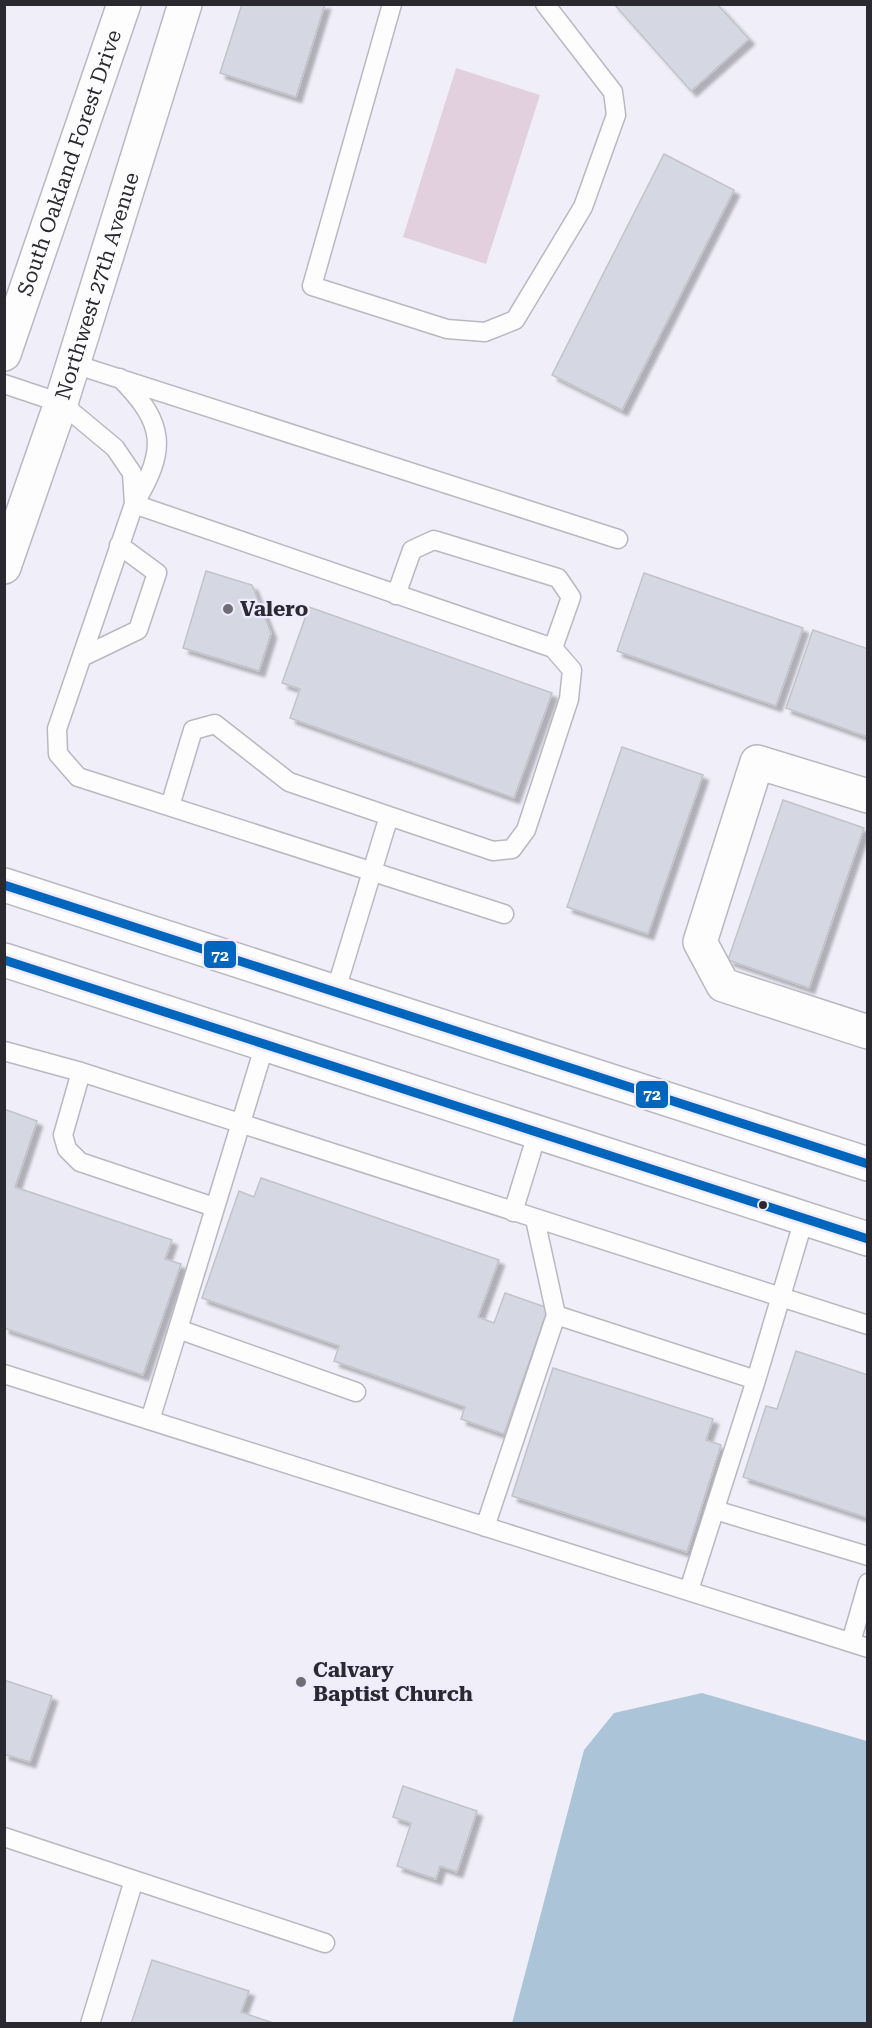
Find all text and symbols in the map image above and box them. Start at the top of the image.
street label: South Oakland Forest Drive [13,27,126,299]
street label: Northwest 27th Avenue [51,169,144,403]
place label: Valero [240,597,308,621]
marker: Valero [221,602,235,616]
line badge: 72 [203,940,237,969]
text: 72 [211,946,229,965]
line badge: 72 [635,1080,669,1109]
text: 72 [643,1085,661,1104]
unlabelled marker [757,1199,769,1211]
place label: Calvary Baptist Church [313,1658,473,1706]
marker: Calvary Baptist Church [294,1675,308,1689]

